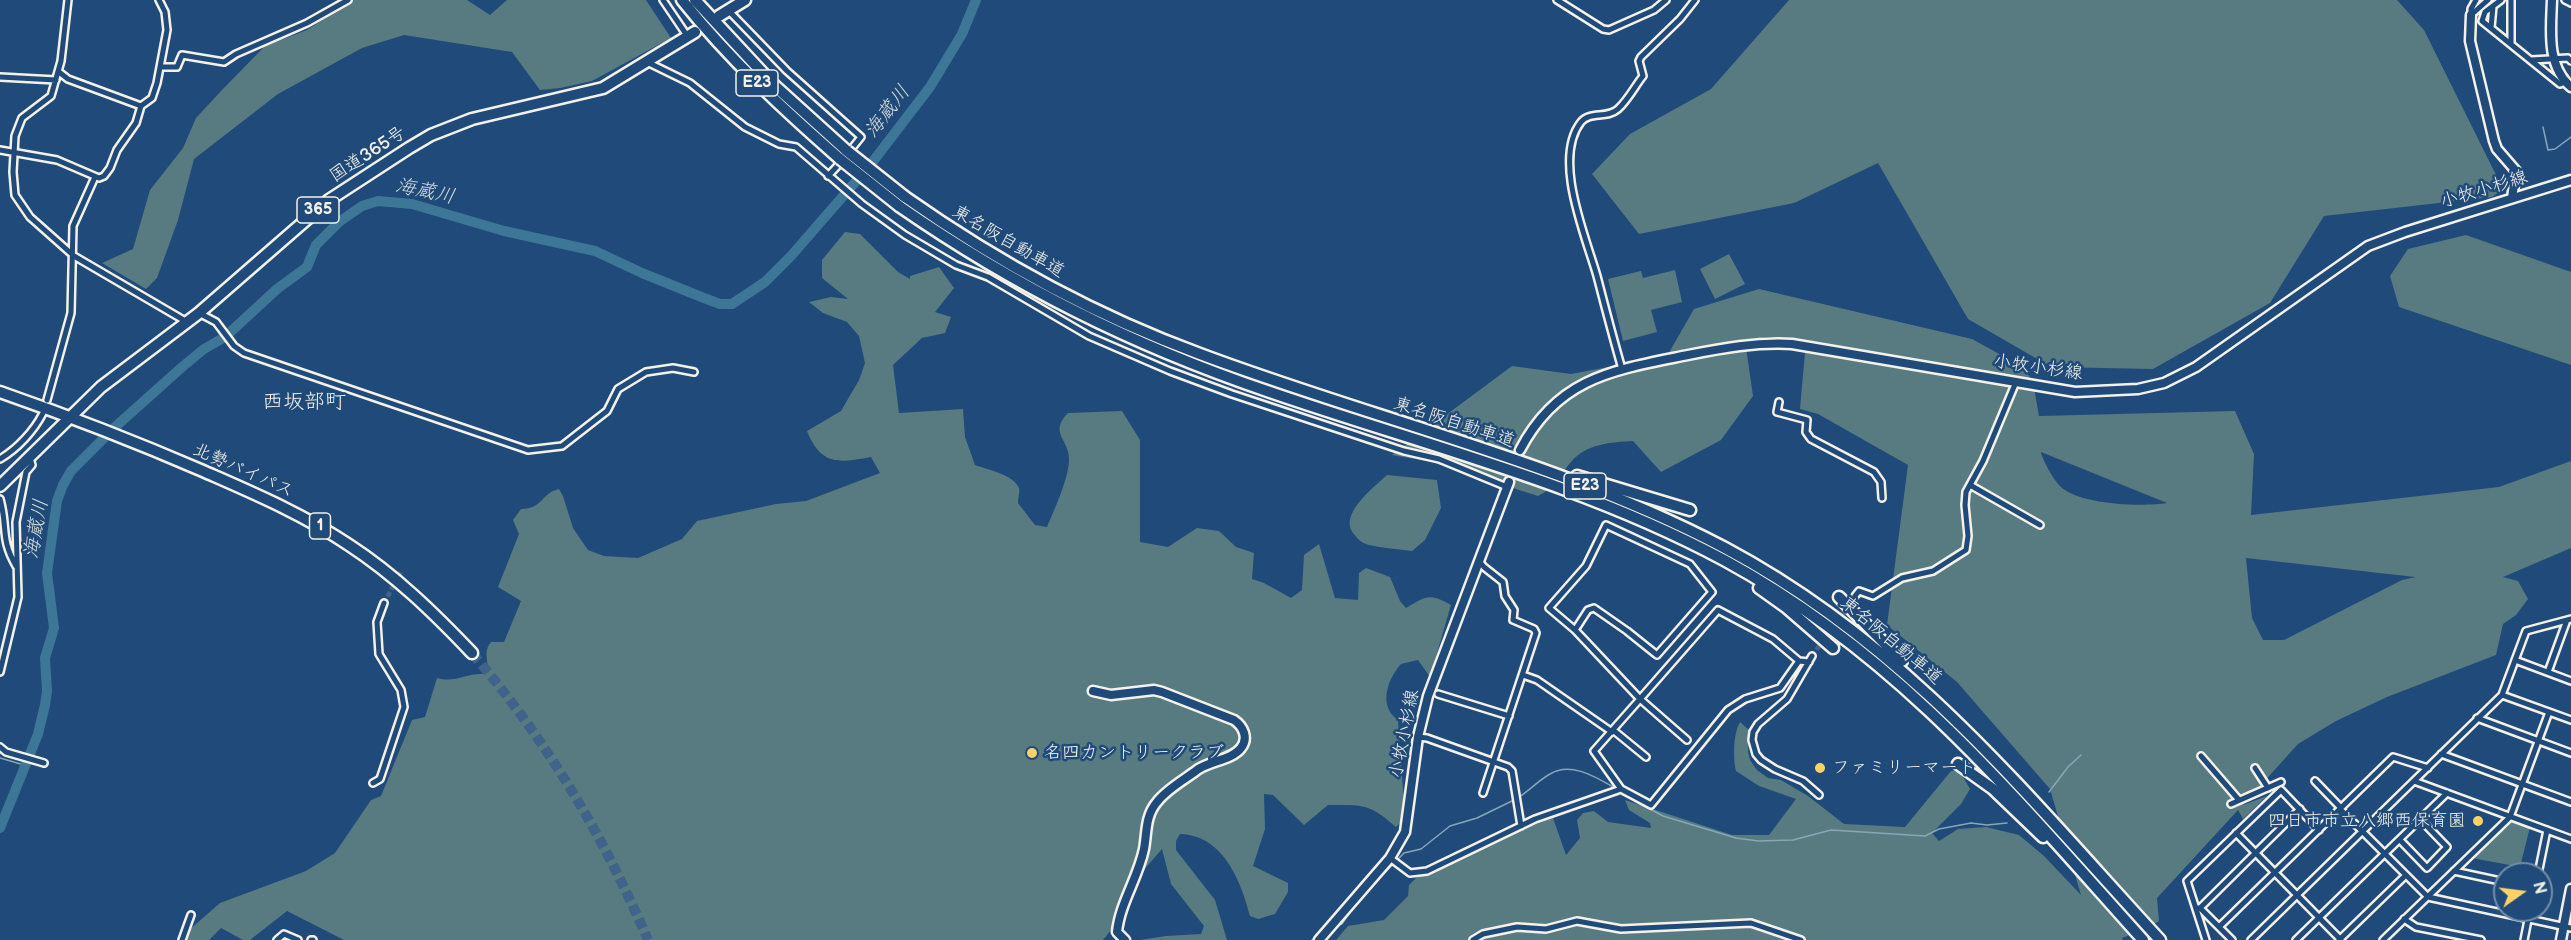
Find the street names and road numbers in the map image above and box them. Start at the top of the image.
road number: E23 [736,70,778,96]
street label: 国道365号 [326,122,410,188]
street label: 小牧小杉線 [2438,167,2530,213]
road number: 365 [297,197,339,223]
street label: 東名阪自動車道 [948,201,1068,283]
street label: 小牧小杉線 [1992,351,2084,385]
street label: 東名阪自動車道 [1391,393,1517,453]
street label: 北勢バイパス [189,439,297,503]
road number: E23 [1564,473,1606,499]
road number: 1 [310,513,330,539]
street label: 東名阪自動車道 [1836,592,1946,690]
street label: 小牧小杉線 [1386,688,1424,780]

